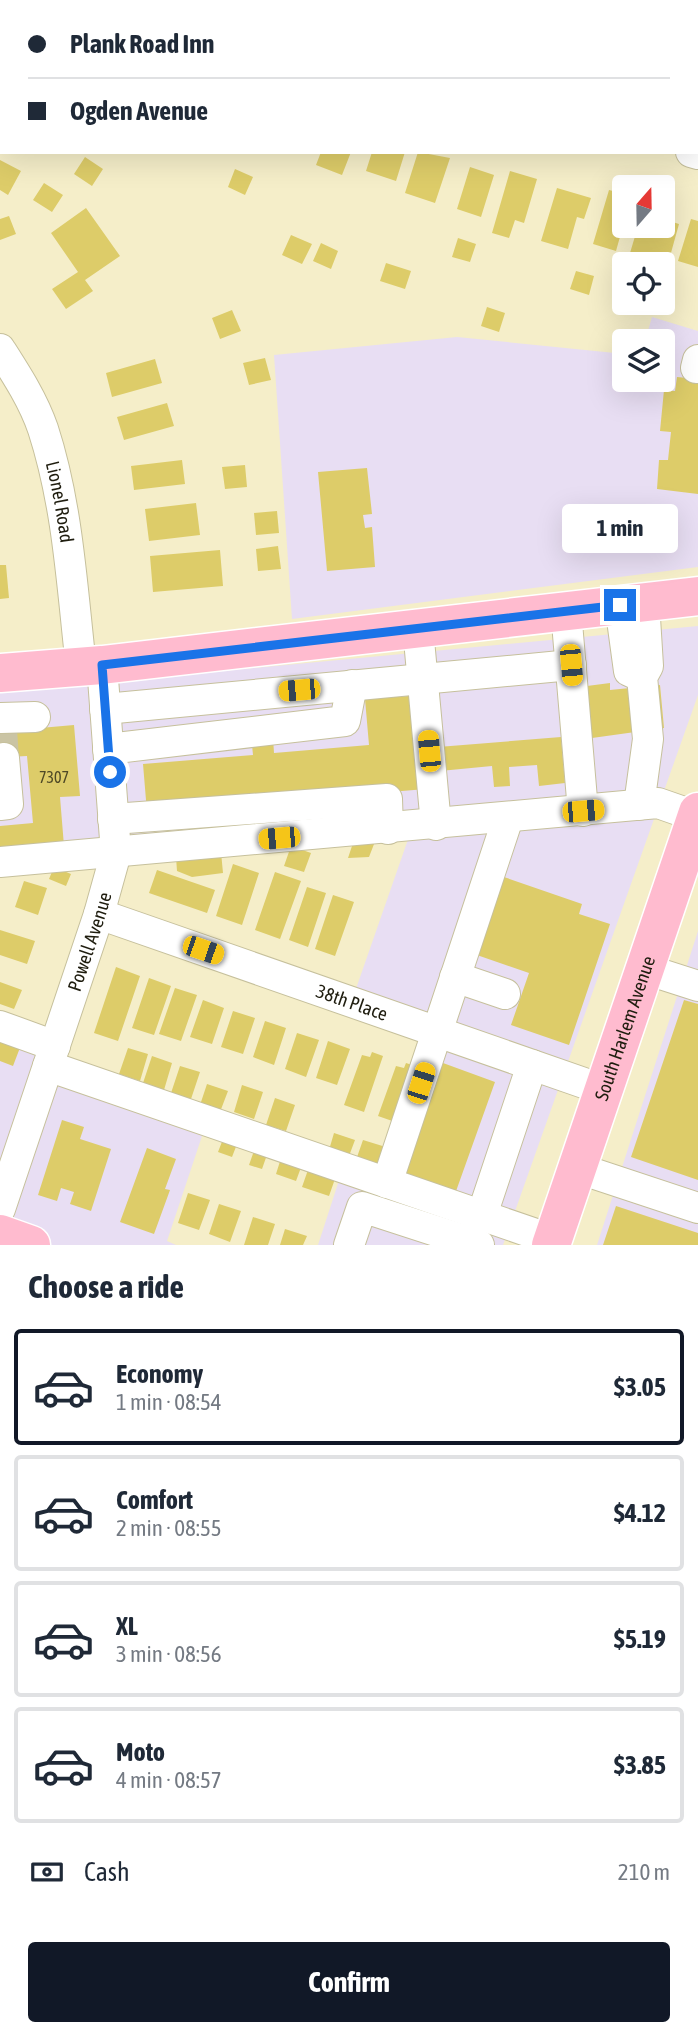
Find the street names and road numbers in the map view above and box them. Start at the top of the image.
street label: Lionel Road [42,459,78,544]
street label: Powell Avenue [63,890,116,994]
street label: South Harlem Avenue [590,953,659,1103]
street label: 38th Place [313,980,391,1025]

